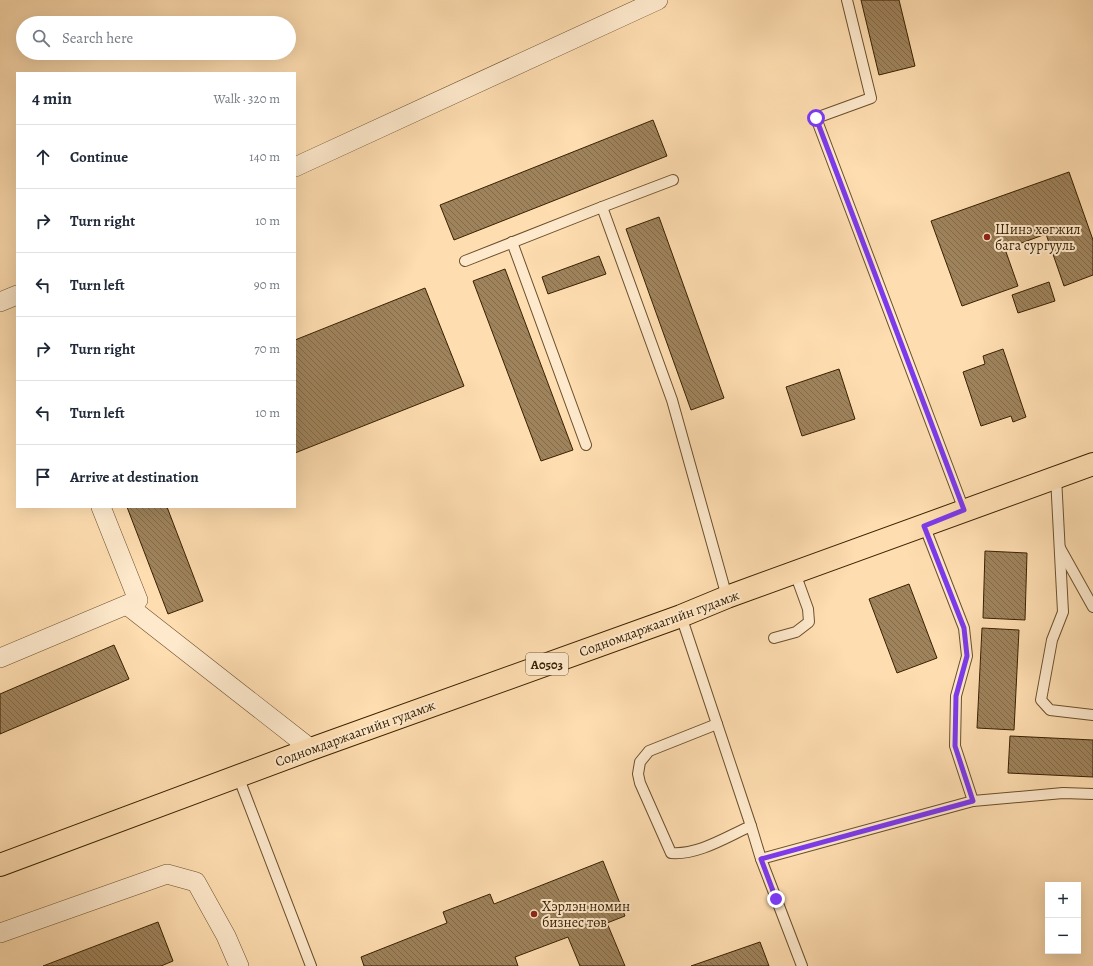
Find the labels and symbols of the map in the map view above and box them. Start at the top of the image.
route start [807,109,825,127]
place label: Шинэ хөгжил бага сургууль [995,220,1081,255]
marker: Шинэ хөгжил бага сургууль [982,232,992,242]
street label: Содномдаржаагийн гудамж [576,585,742,661]
road number: A0503 [526,653,568,675]
street label: Содномдаржаагийн гудамж [272,695,438,771]
route end [767,890,785,908]
place label: Хэрлэн номин бизнес төв [542,897,630,932]
marker: Хэрлэн номин бизнес төв [529,909,539,919]

